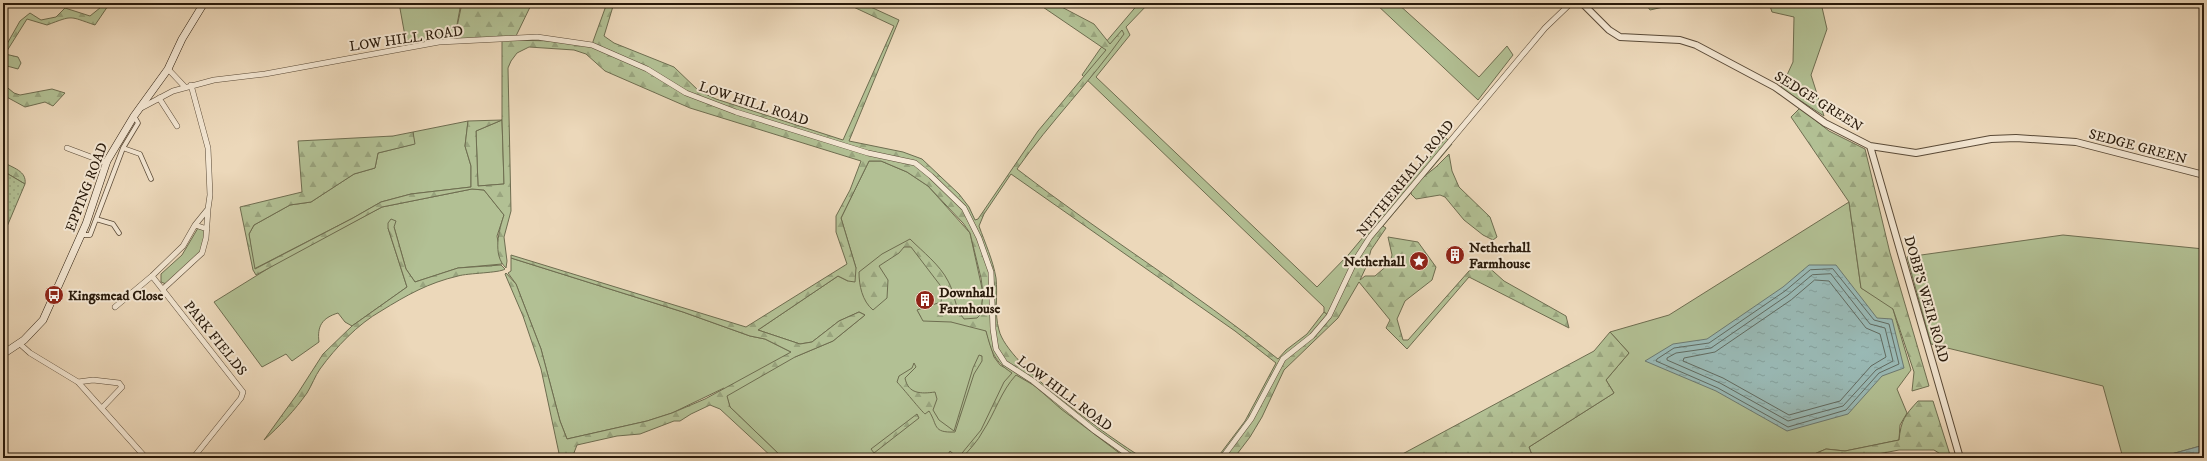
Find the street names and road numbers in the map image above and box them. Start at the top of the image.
street label: LOW HILL ROAD [348,22,464,56]
street label: SEDGE GREEN [1771,68,1866,136]
street label: LOW HILL ROAD [696,78,811,130]
street label: NETHERHALL ROAD [1353,117,1458,241]
street label: SEDGE GREEN [2087,125,2189,169]
street label: EPPING ROAD [62,140,112,235]
street label: DOBB'S WEIR ROAD [1899,234,1953,365]
street label: PARK FIELDS [180,298,251,380]
street label: LOW HILL ROAD [1013,352,1116,436]

